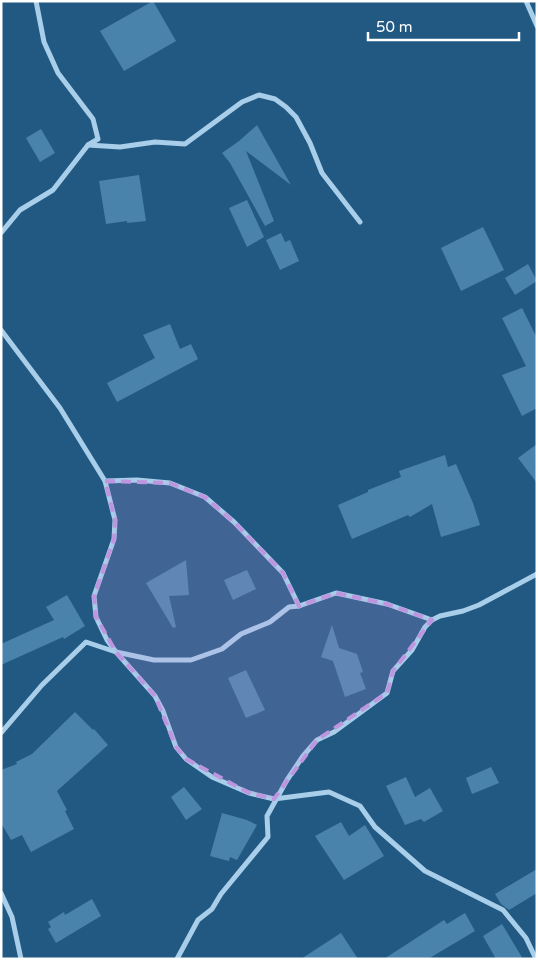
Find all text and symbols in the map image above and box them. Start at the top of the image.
scale bar [368,10,519,42]
text: 50 m [376,18,413,36]

